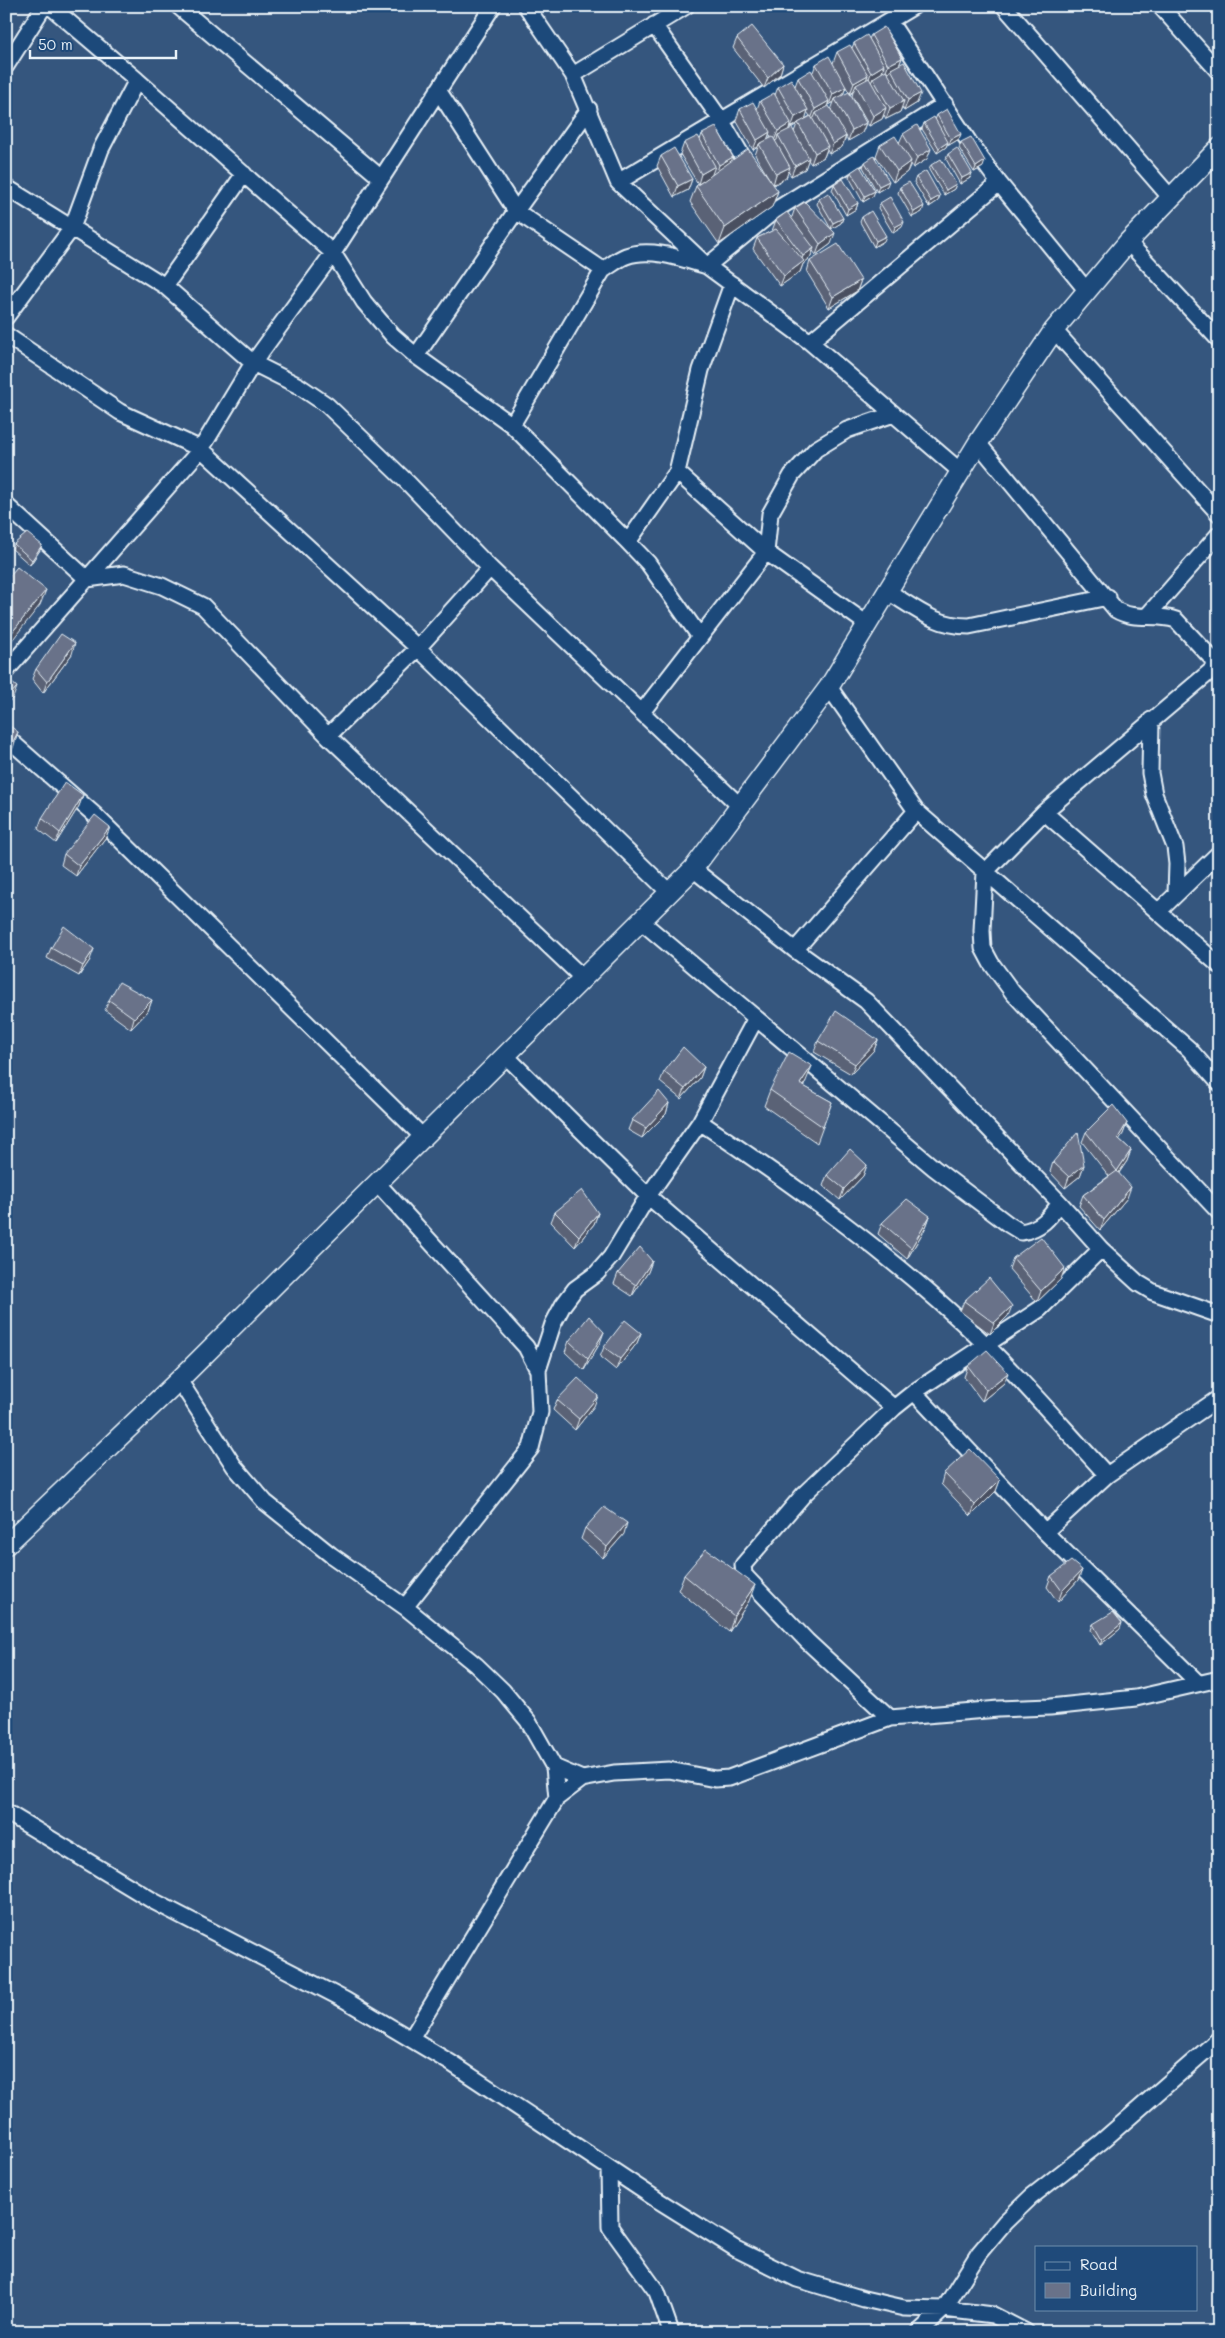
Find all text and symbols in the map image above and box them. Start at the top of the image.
scale bar [30,28,176,60]
text: 50 m [38,34,73,54]
legend [1035,2246,1198,2310]
text: Road [1080,2254,1117,2274]
text: Building [1080,2280,1137,2300]

